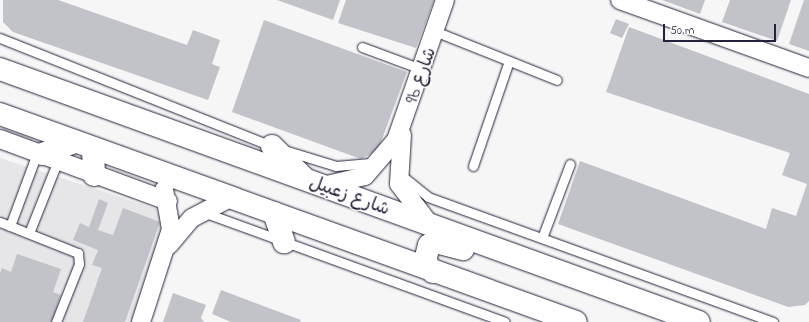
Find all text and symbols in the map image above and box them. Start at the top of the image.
scale bar [665,16,778,42]
text: 50 m [670,22,694,40]
street label: 9b شارع [402,45,442,107]
street label: شارع زعبيل [306,173,392,221]

